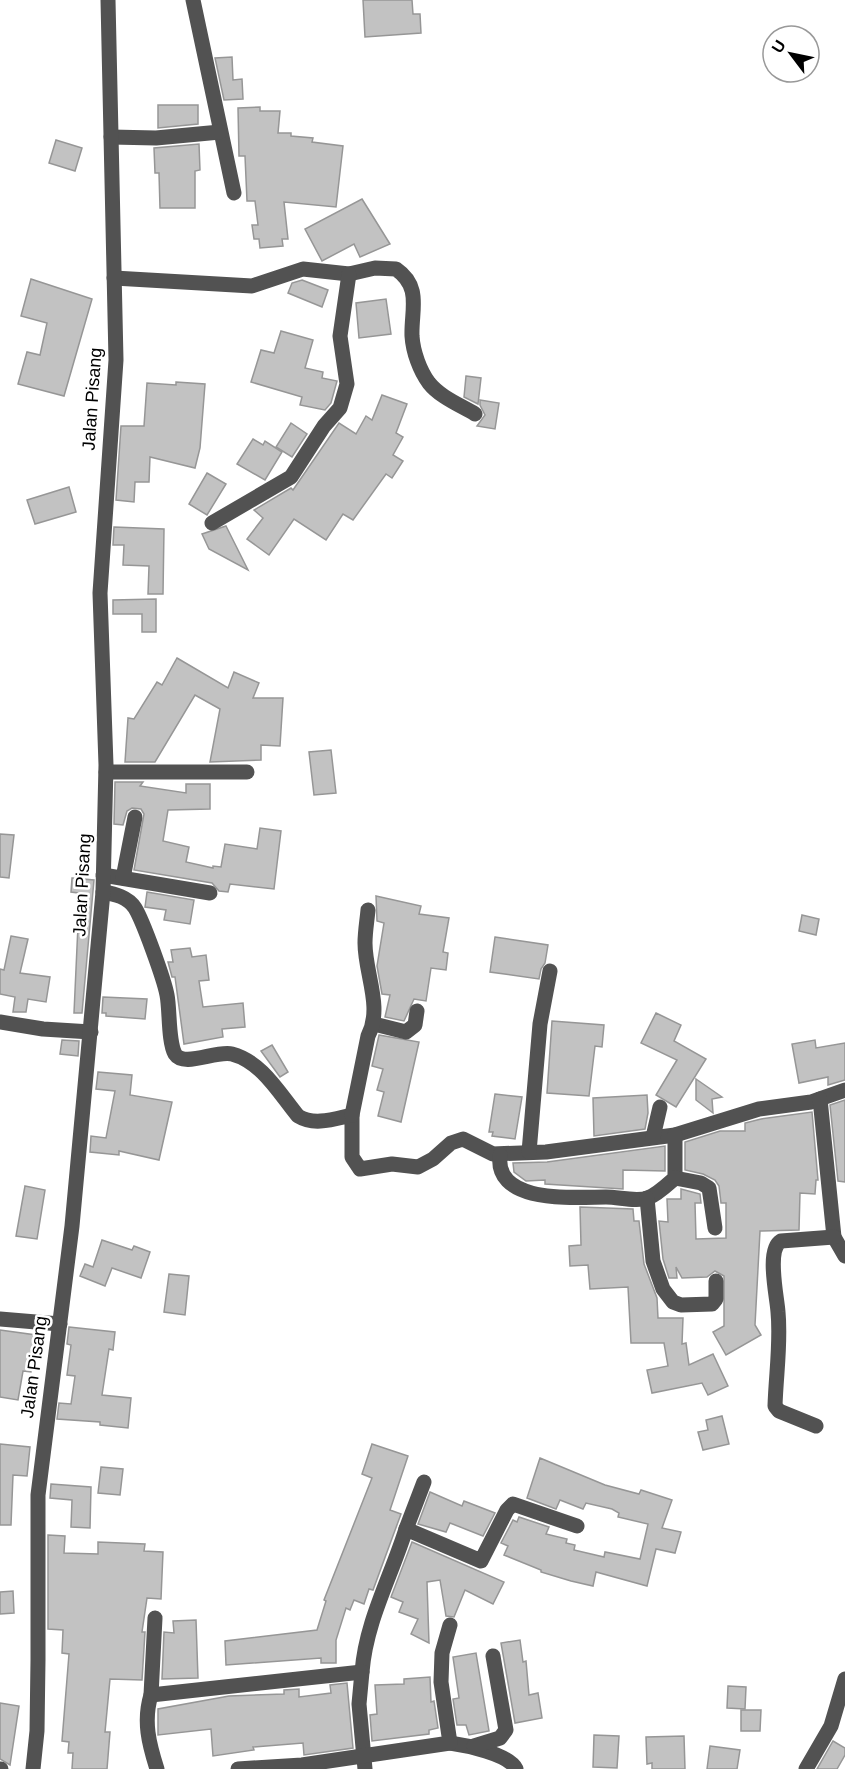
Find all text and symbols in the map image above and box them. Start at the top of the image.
north arrow [761,24,821,84]
text: U [768,37,789,56]
street label: Jalan Pisang [78,347,106,451]
street label: Jalan Pisang [69,833,95,937]
street label: Jalan Pisang [17,1315,51,1419]

